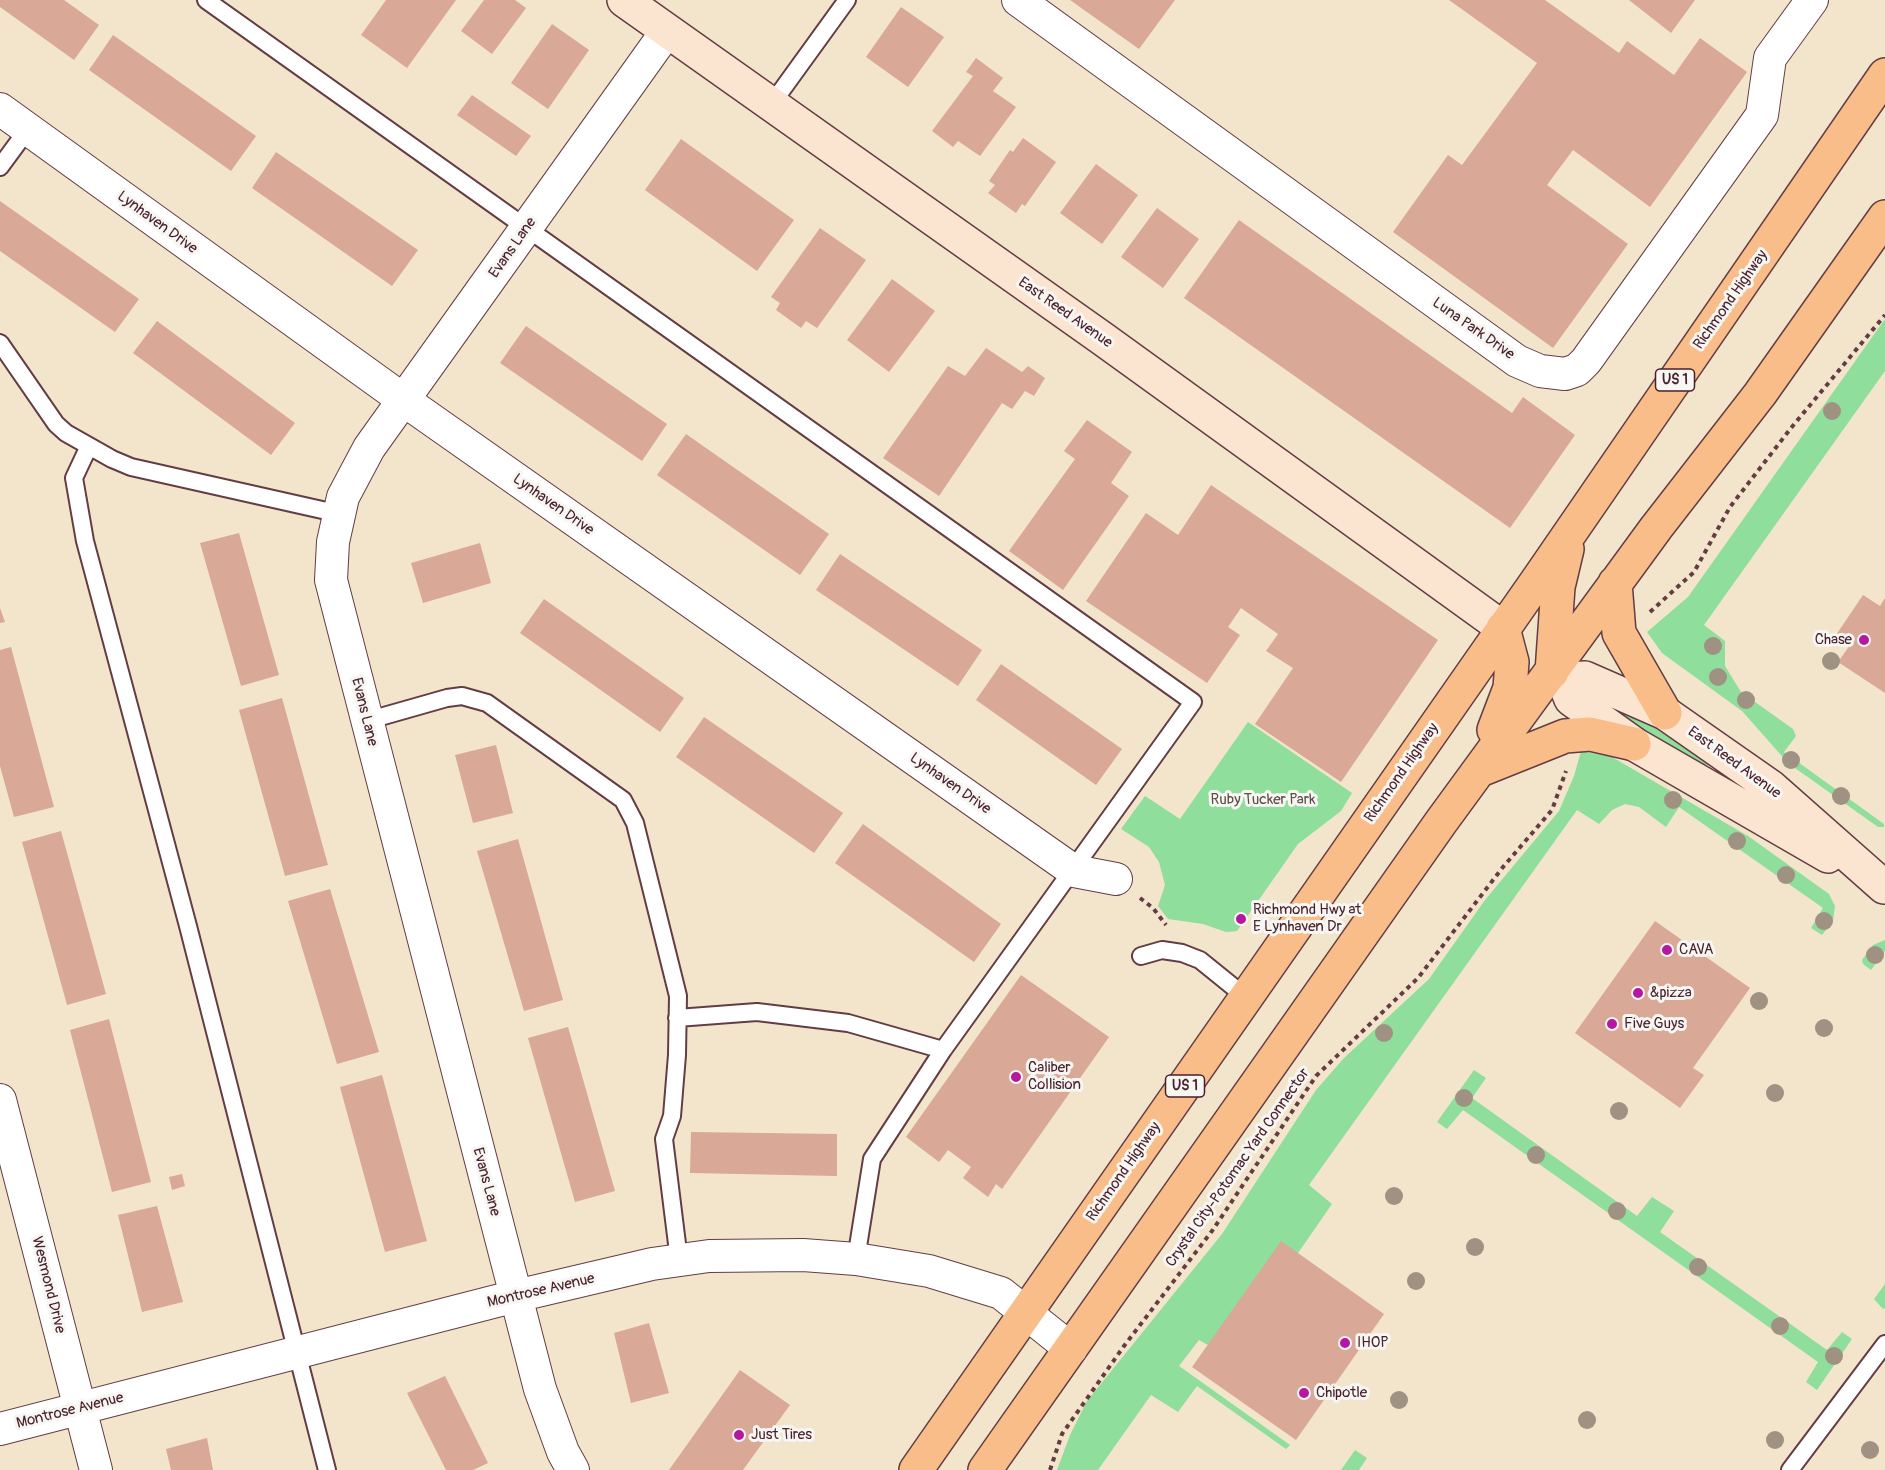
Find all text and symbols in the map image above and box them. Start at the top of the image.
street label: Lynhaven Drive [113,188,201,258]
street label: Evans Lane [486,214,540,282]
street label: Richmond Highway [1690,247,1772,353]
street label: East Reed Avenue [1014,274,1116,352]
street label: Luna Park Drive [1428,294,1518,364]
road number: US 1 [1656,369,1694,391]
street label: Lynhaven Drive [509,470,597,540]
place label: Chase [1815,631,1852,649]
marker: Chase [1857,633,1871,647]
street label: Evans Lane [347,676,381,748]
street label: Richmond Highway [1361,720,1443,826]
street label: East Reed Avenue [1684,723,1784,803]
street label: Lynhaven Drive [906,749,994,819]
park label: Ruby Tucker Park [1211,791,1315,809]
place label: Richmond Hwy at E Lynhaven Dr [1253,901,1361,936]
marker: Richmond Hwy at E Lynhaven Dr [1234,912,1248,926]
place label: CAVA [1679,941,1714,959]
marker: CAVA [1660,943,1674,957]
place label: &pizza [1650,984,1692,1002]
marker: &pizza [1631,986,1645,1000]
place label: Five Guys [1624,1015,1684,1033]
marker: Five Guys [1605,1017,1619,1031]
place label: Caliber Collision [1028,1059,1081,1094]
street label: Crystal City-Potomac Yard Connector [1162,1065,1314,1271]
marker: Caliber Collision [1009,1070,1023,1084]
road number: US 1 [1166,1075,1204,1097]
street label: Richmond Highway [1083,1119,1165,1225]
street label: Evans Lane [468,1146,504,1218]
street label: Wesmond Drive [27,1235,69,1335]
street label: Montrose Avenue [486,1270,596,1312]
place label: IHOP [1357,1334,1389,1352]
marker: IHOP [1338,1336,1352,1350]
place label: Chipotle [1316,1384,1367,1402]
marker: Chipotle [1297,1386,1311,1400]
street label: Montrose Avenue [15,1389,125,1433]
place label: Just Tires [751,1426,812,1444]
marker: Just Tires [732,1428,746,1442]

